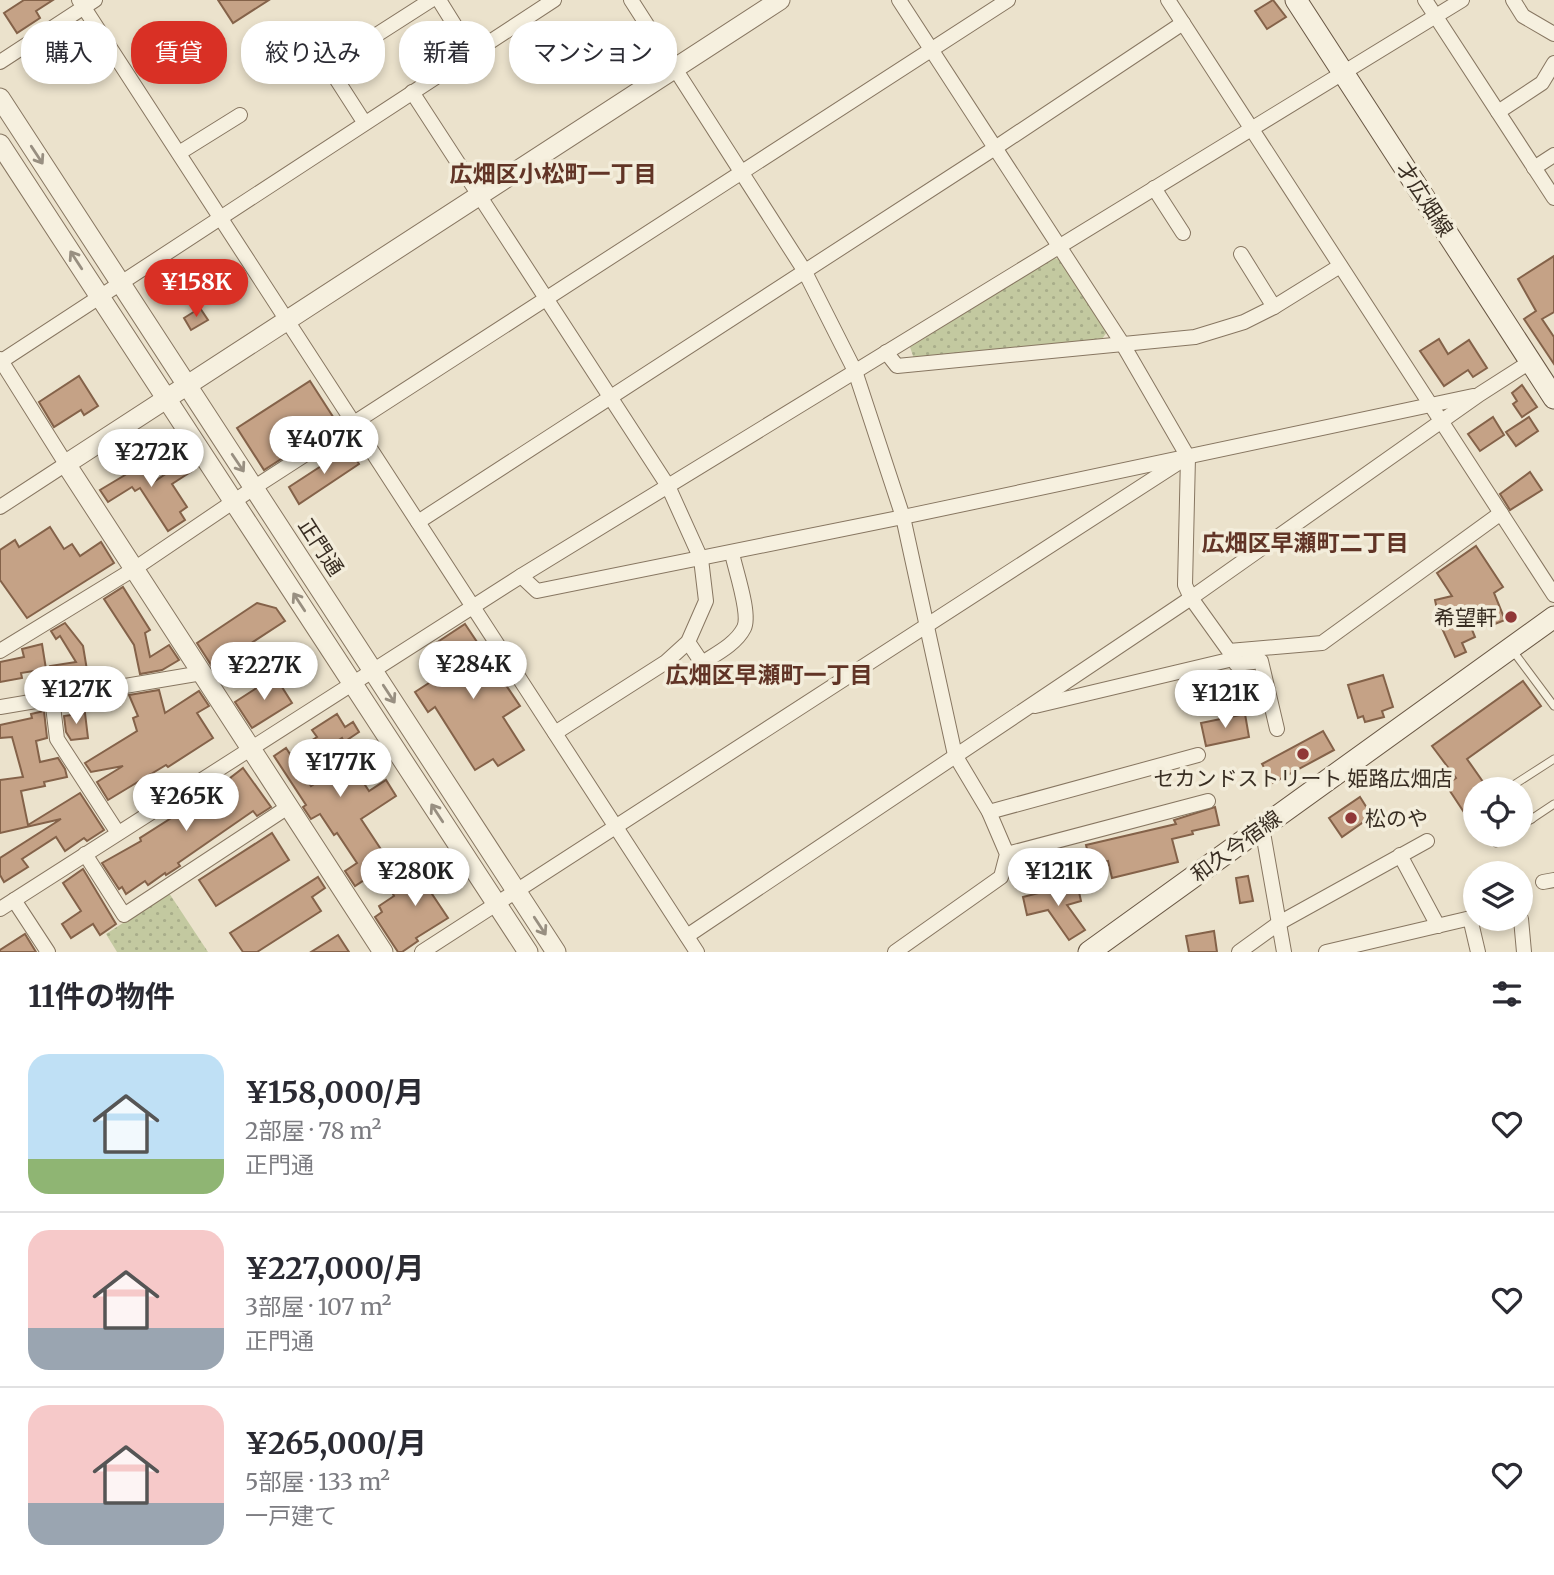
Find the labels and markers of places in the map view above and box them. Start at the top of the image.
pin: ¥158K [147,260,245,319]
pin: ¥407K [275,416,373,476]
pin: ¥272K [102,430,200,489]
place label: 希望軒 [1434,604,1497,631]
marker: 希望軒 [1503,609,1519,625]
pin: ¥227K [215,642,313,702]
pin: ¥284K [424,642,522,701]
pin: ¥127K [27,666,125,726]
pin: ¥121K [1176,670,1274,730]
pin: ¥177K [291,740,389,799]
marker: セカンドストリート 姫路広畑店 [1295,746,1311,762]
place label: セカンドストリート 姫路広畑店 [1154,765,1452,792]
pin: ¥265K [137,774,235,833]
place label: 松のや [1365,805,1428,832]
marker: 松のや [1343,810,1359,826]
pin: ¥280K [366,848,464,908]
pin: ¥121K [1009,848,1107,908]

